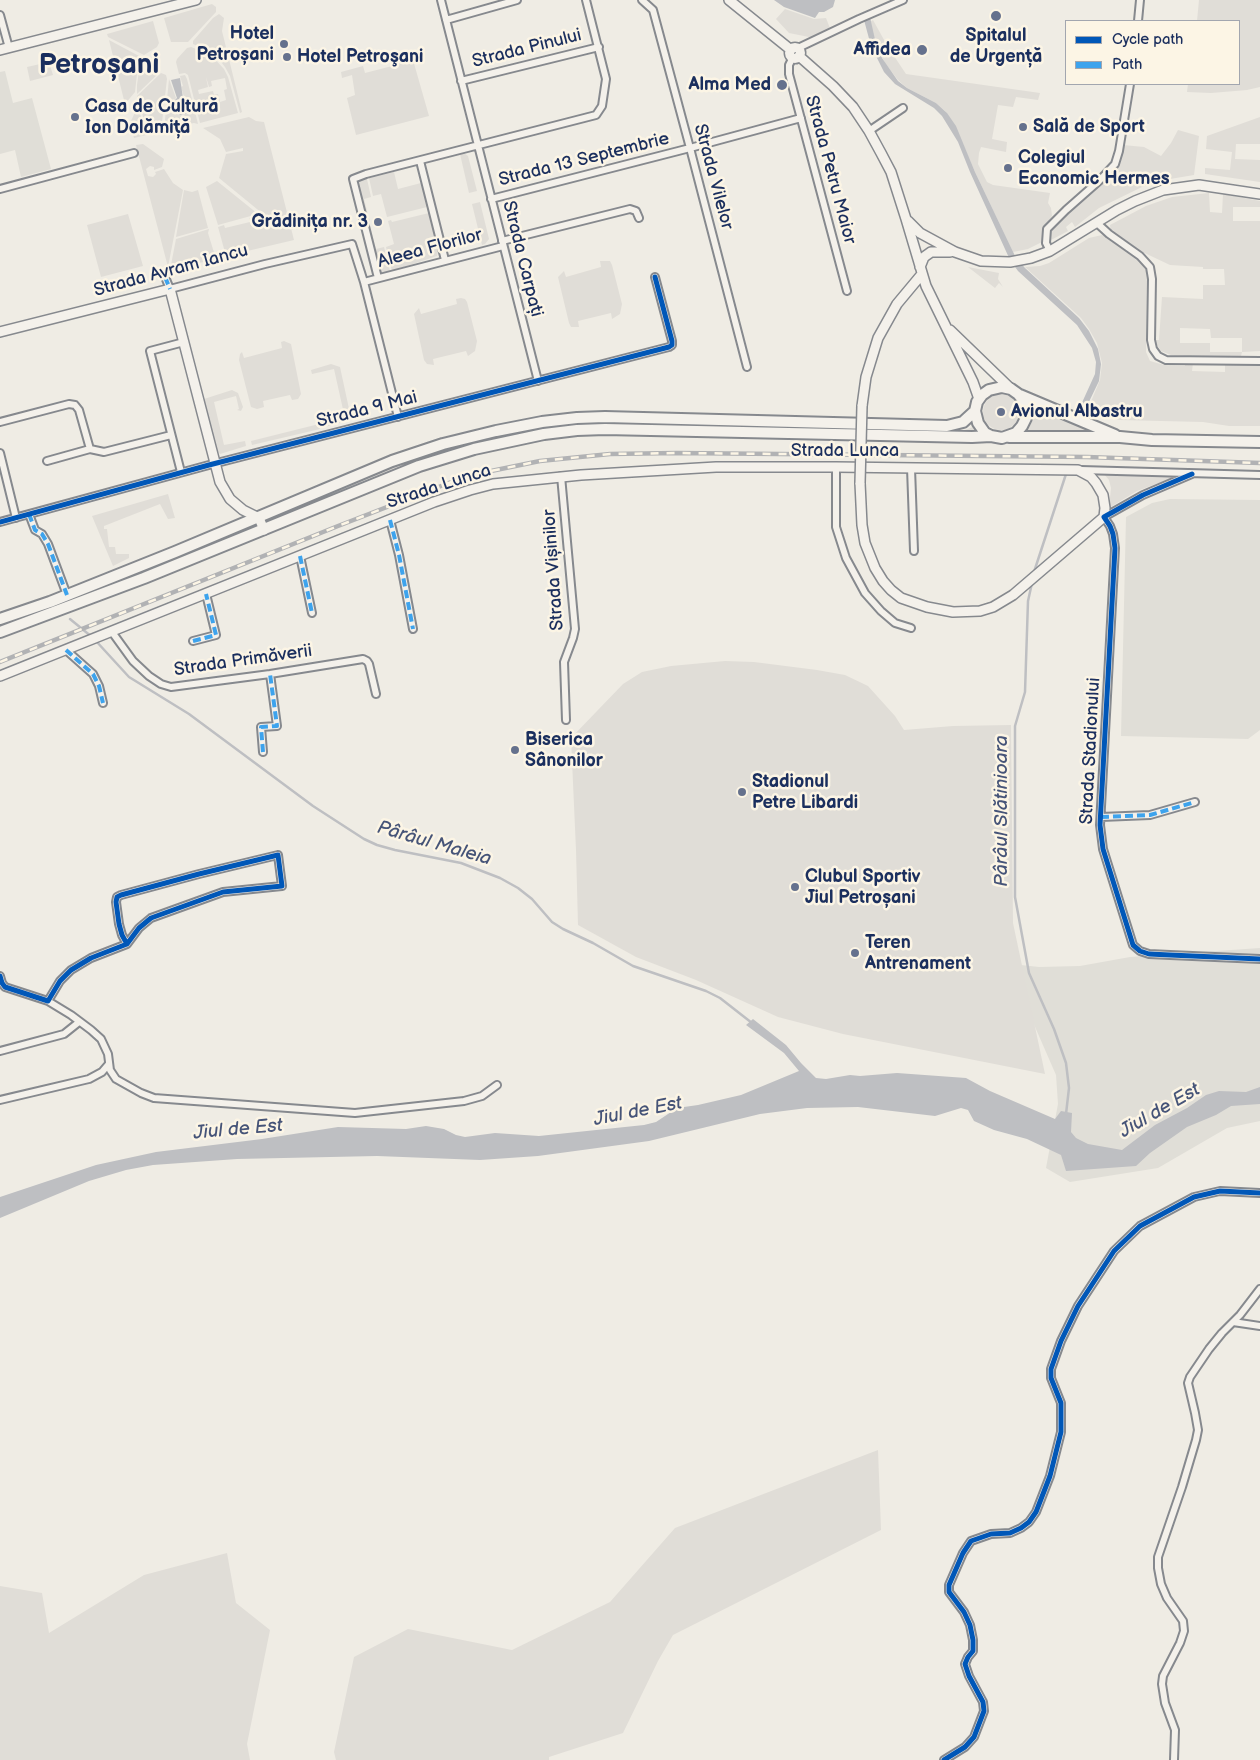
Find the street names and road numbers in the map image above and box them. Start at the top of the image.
street label: Strada Pinului [470,25,584,73]
street label: Strada Petru Maior [800,93,860,247]
street label: Strada Vilelor [689,122,737,232]
street label: Strada 13 Septembrie [496,128,672,192]
street label: Strada Carpați [497,199,547,319]
street label: Aleea Florilor [375,225,485,273]
street label: Strada Avram Iancu [91,240,251,302]
street label: Strada 9 Mai [314,387,420,433]
street label: Strada Lunca [791,440,899,462]
street label: Strada Lunca [384,460,494,514]
street label: Strada Vișinilor [539,509,569,631]
street label: Strada Primăverii [173,641,313,681]
street label: Strada Stadionului [1076,677,1106,825]

